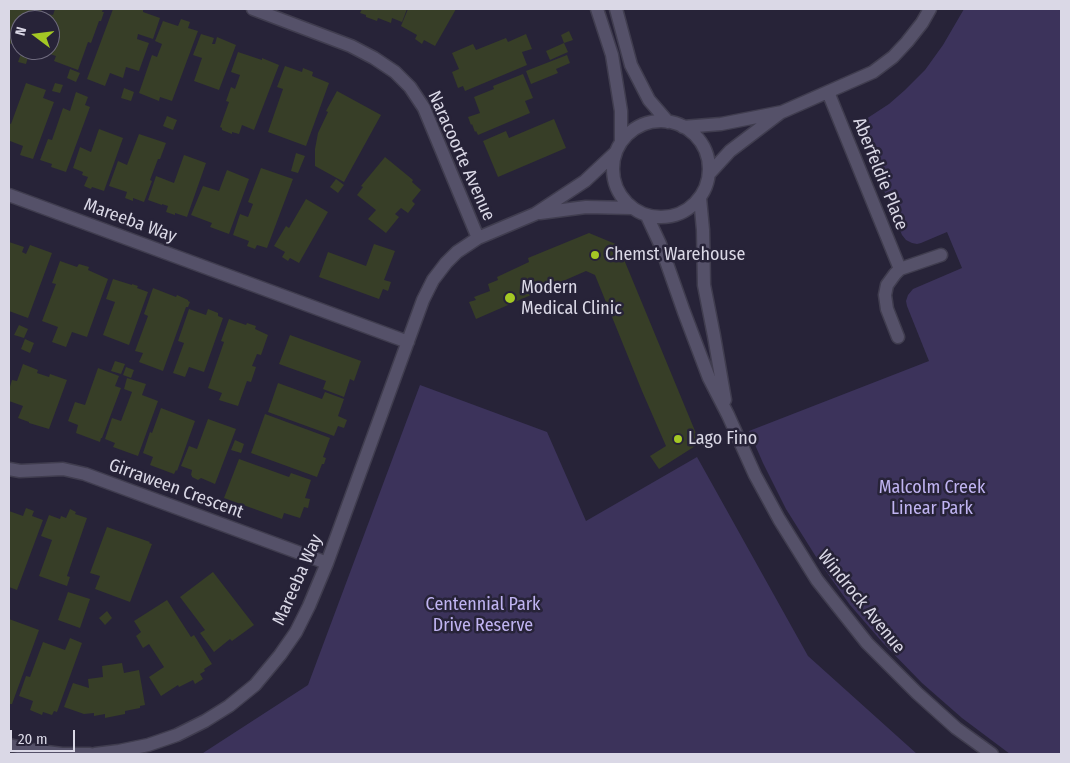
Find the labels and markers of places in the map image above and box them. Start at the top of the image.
place label: Chemst Warehouse [605,244,745,266]
marker: Chemst Warehouse [589,249,601,261]
place label: Modern Medical Clinic [521,277,622,320]
marker: Modern Medical Clinic [503,291,517,305]
place label: Lago Fino [688,428,757,450]
marker: Lago Fino [672,433,684,445]

